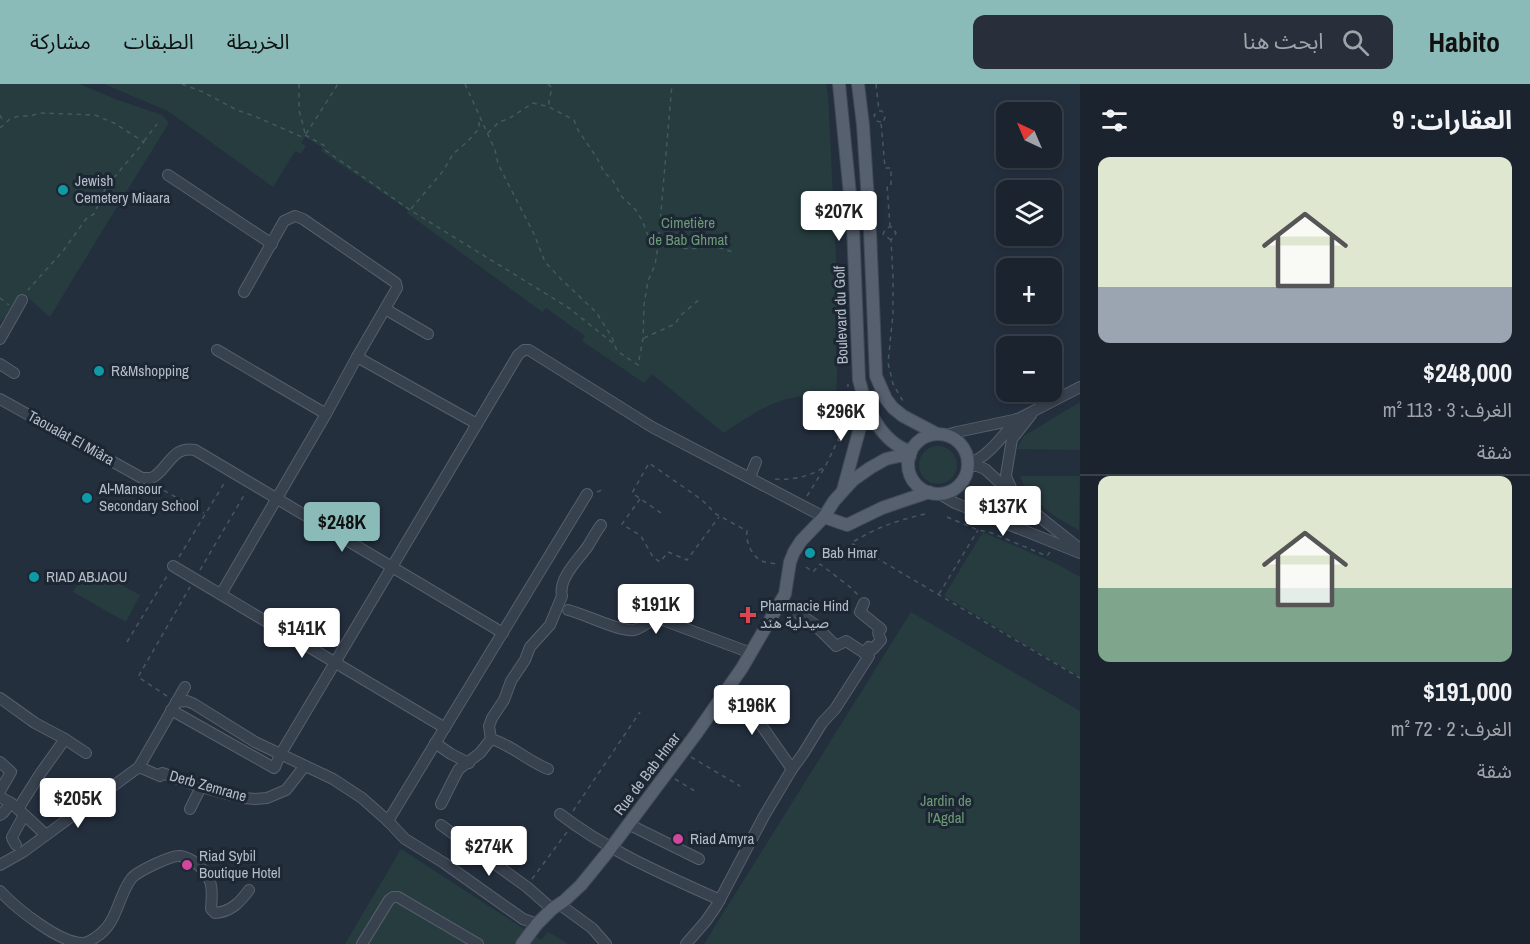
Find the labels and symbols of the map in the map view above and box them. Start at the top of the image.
north arrow [996,102,1062,168]
place label: Jewish Cemetery Miaara [75,170,170,208]
marker: Jewish Cemetery Miaara [56,183,70,197]
pin: $207K [797,191,881,242]
park label: Cimetière de Bab Ghmat [648,212,728,250]
street label: Boulevard du Golf [828,265,853,365]
place label: R&Mshopping [111,360,189,381]
marker: R&Mshopping [92,364,106,378]
pin: $296K [799,391,883,442]
street label: Taoualat El Miâra [24,405,118,470]
place label: Al-Mansour Secondary School [98,478,199,516]
pin: $137K [961,486,1045,537]
marker: Al-Mansour Secondary School [80,491,94,505]
pin: $248K [300,502,384,553]
place label: Bab Hmar [822,542,877,563]
marker: Bab Hmar [803,546,817,560]
place label: RIAD ABJAOU [46,566,127,587]
marker: RIAD ABJAOU [27,570,41,584]
pin: $191K [614,584,698,635]
place label: Pharmacie Hind صيدلية هند [760,595,849,633]
pin: $141K [260,608,344,659]
marker: Pharmacie Hind صيدلية هند [741,608,755,622]
pin: $196K [710,685,794,736]
street label: Rue de Bab Hmar [609,728,685,819]
street label: Derb Zemrane [167,764,249,807]
pin: $205K [36,778,120,829]
park label: Jardin de l'Agdal [920,790,972,828]
pin: $274K [447,826,531,877]
place label: Riad Amyra [690,828,754,849]
marker: Riad Amyra [671,832,685,846]
place label: Riad Sybil Boutique Hotel [199,845,280,883]
marker: Riad Sybil Boutique Hotel [180,858,194,872]

